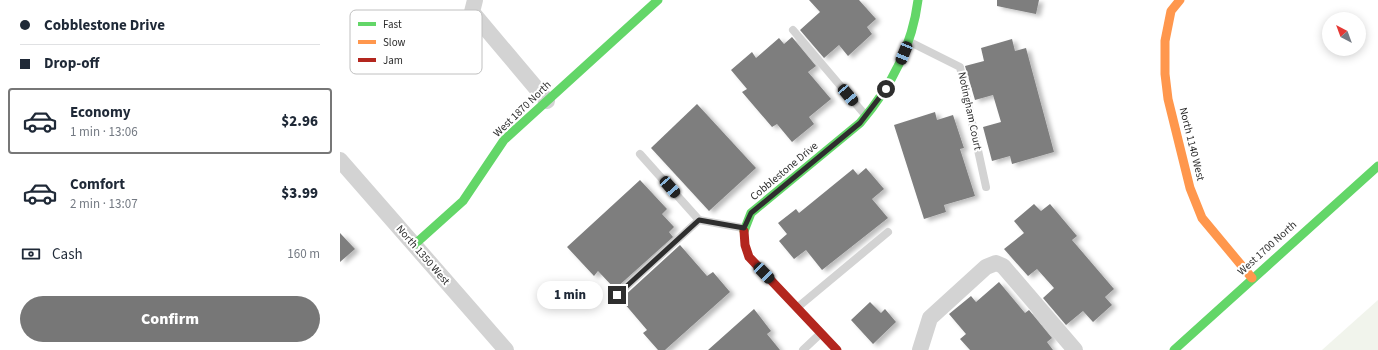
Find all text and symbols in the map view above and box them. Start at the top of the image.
legend [350,10,482,74]
north arrow [1322,12,1366,56]
map controls [1322,12,1366,56]
text: Cobblestone Drive [44,15,165,36]
text: Fast [383,17,402,32]
text: Slow [383,35,406,50]
car [894,40,914,66]
text: Drop-off [44,53,99,74]
text: Jam [383,53,403,68]
street label: Notingham Court [954,71,986,152]
street label: West 1870 North [490,78,554,140]
route start [877,80,895,98]
car [836,82,860,108]
text: Economy [70,102,131,123]
icon: car [22,103,58,139]
street label: North 1140 West [1176,106,1208,183]
text: $2.96 [281,111,318,132]
text: 1 min · 13:06 [70,123,138,141]
street label: Cobblestone Drive [747,138,821,204]
text: Comfort [70,174,125,195]
car [658,174,682,200]
icon: car [22,175,58,211]
text: $3.99 [281,183,318,204]
text: 2 min · 13:07 [70,195,138,213]
street label: West 1700 North [1234,217,1300,279]
street label: North 1350 West [393,222,453,288]
icon: cash [20,243,42,265]
text: Cash [52,244,83,265]
text: 160 m [287,245,320,263]
car [751,260,777,286]
callout: 1 min [537,281,603,309]
text: 1 min [554,286,586,304]
route end [608,286,626,304]
button: Confirm [20,296,320,342]

